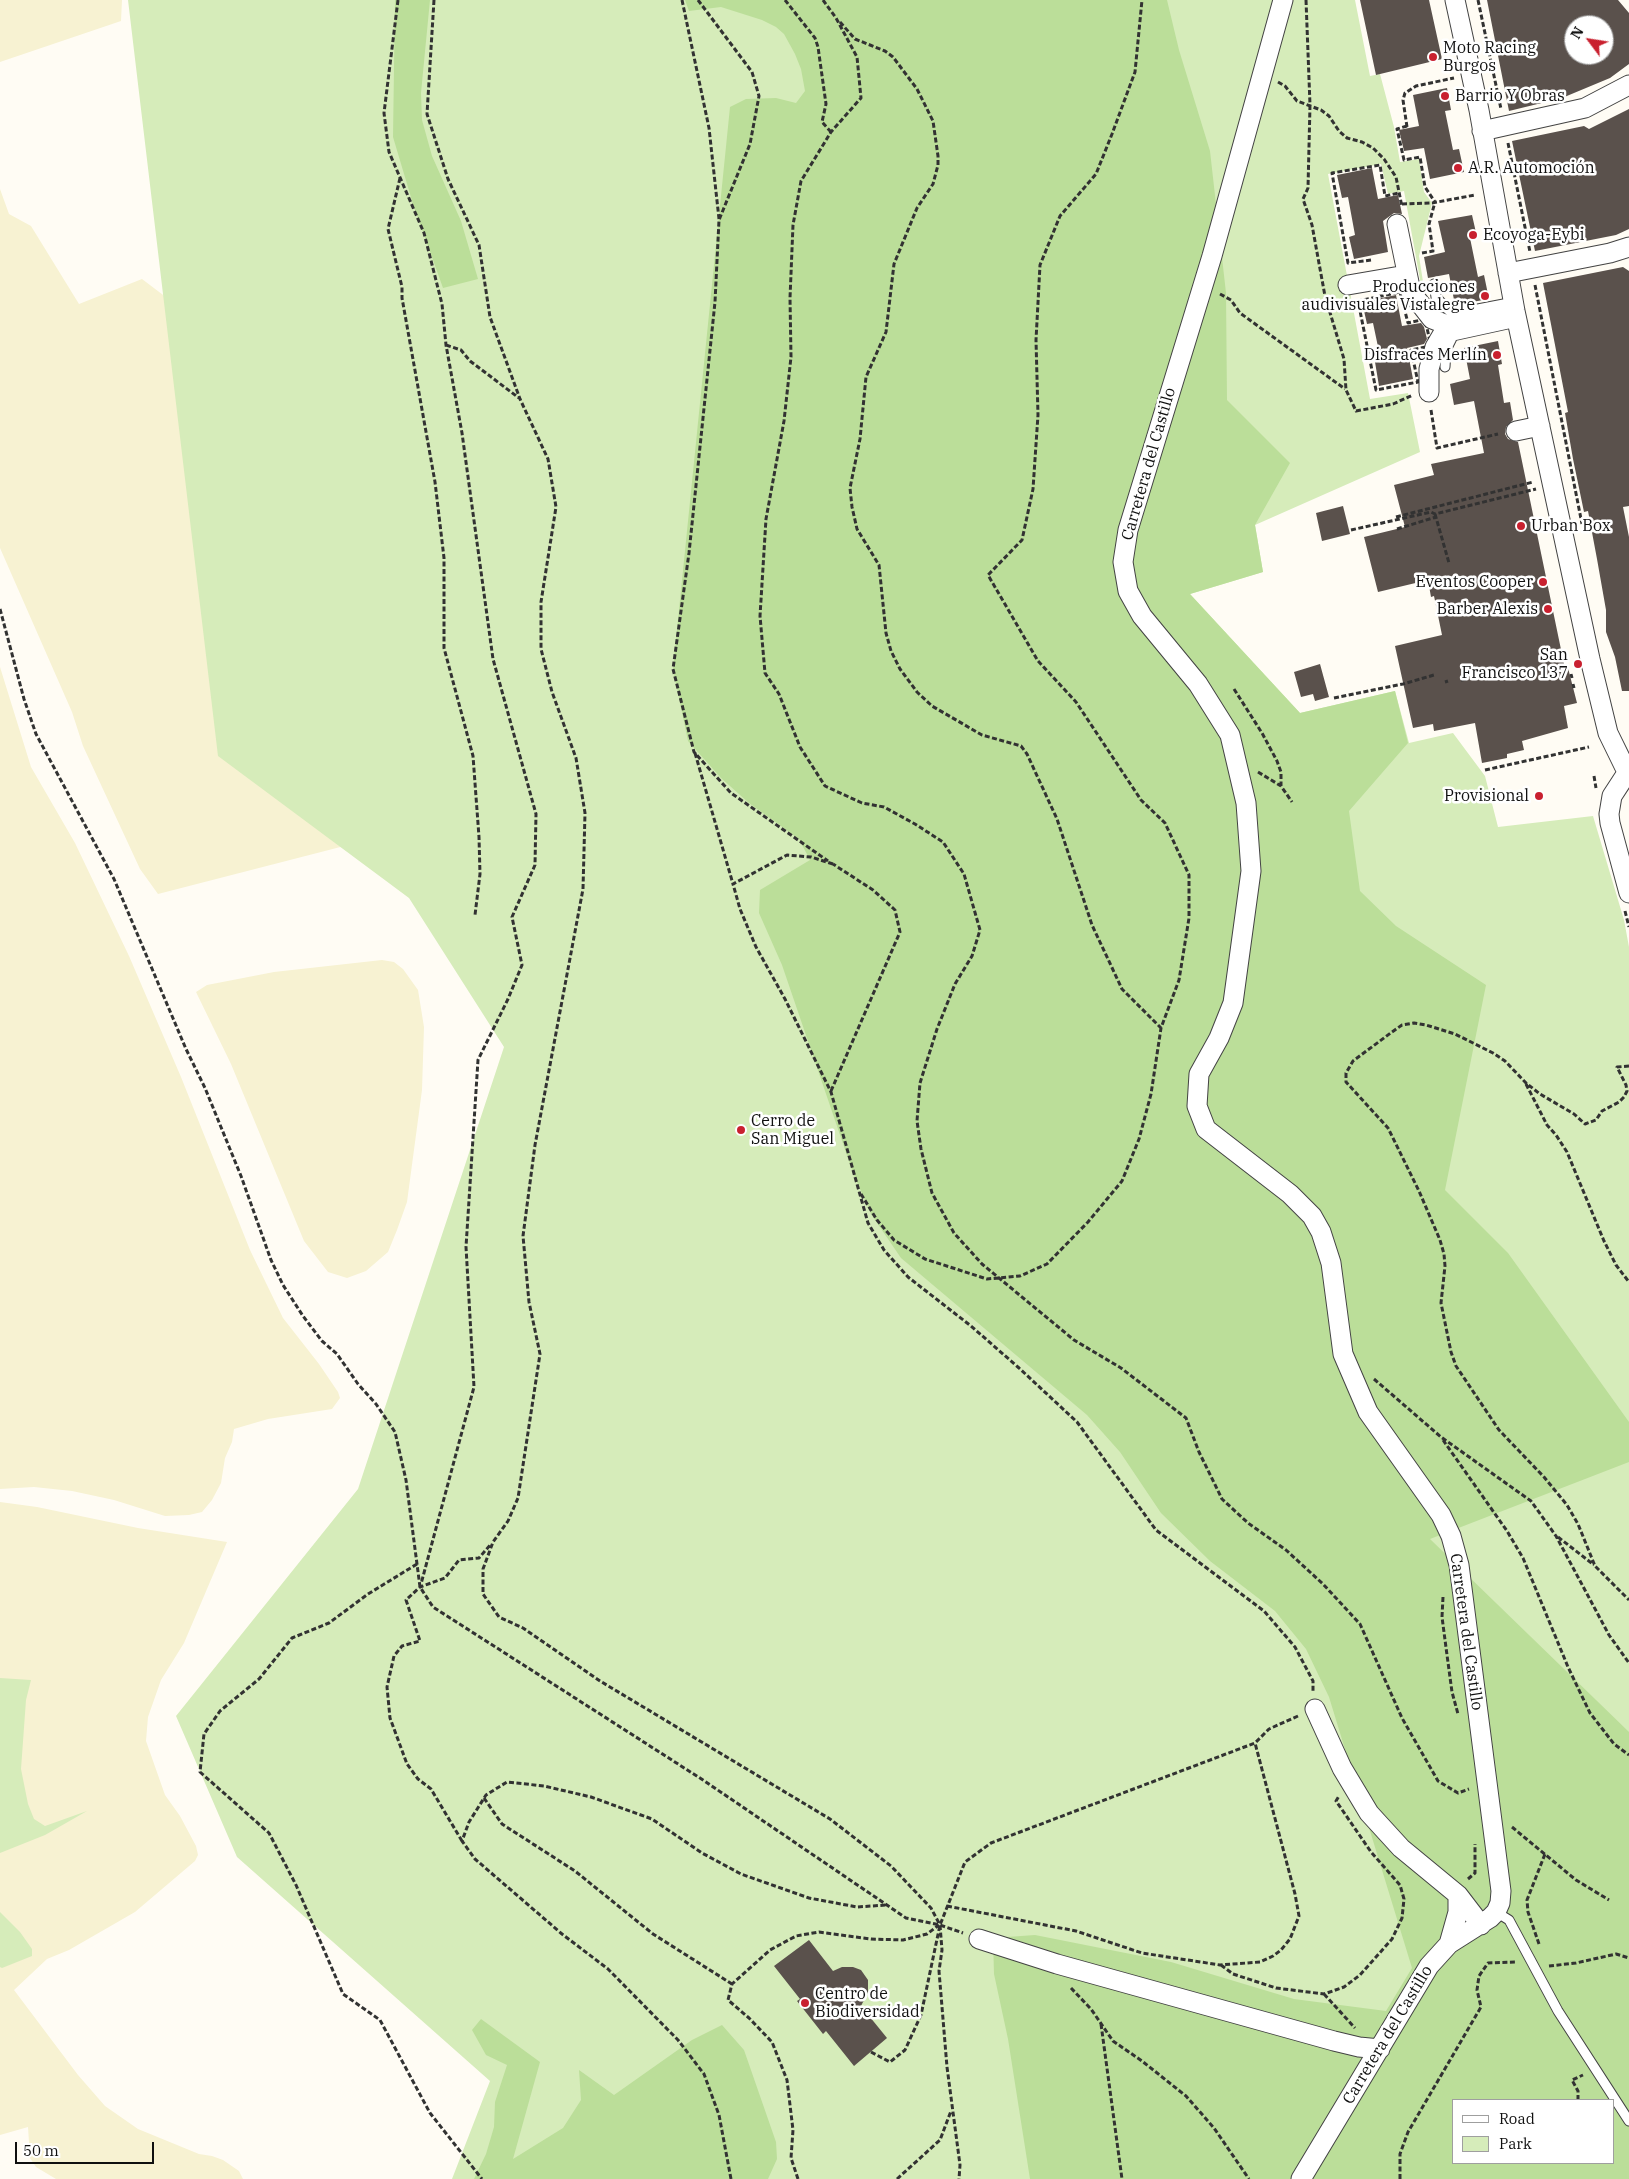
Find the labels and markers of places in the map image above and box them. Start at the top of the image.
place label: Moto Racing Burgos [1443,38,1536,76]
marker: Moto Racing Burgos [1427,51,1439,63]
place label: Barrio Y Obras [1455,86,1565,106]
marker: Barrio Y Obras [1439,90,1451,102]
place label: A.R. Automoción [1468,158,1595,178]
marker: A.R. Automoción [1452,162,1464,174]
place label: Ecoyoga-Eybi [1483,225,1585,245]
marker: Ecoyoga-Eybi [1467,229,1479,241]
place label: Producciones audivisuales Vistalegre [1302,277,1475,315]
marker: Producciones audivisuales Vistalegre [1479,290,1491,302]
place label: Disfraces Merlín [1364,345,1487,365]
marker: Disfraces Merlín [1491,349,1503,361]
place label: Urban Box [1531,516,1611,536]
marker: Urban Box [1515,520,1527,532]
place label: Eventos Cooper [1415,572,1533,592]
marker: Eventos Cooper [1537,576,1549,588]
place label: Barber Alexis [1436,599,1538,619]
marker: Barber Alexis [1542,603,1554,615]
place label: San Francisco 137 [1462,645,1568,683]
marker: San Francisco 137 [1572,658,1584,670]
place label: Provisional [1444,786,1529,806]
marker: Provisional [1533,790,1545,802]
place label: Cerro de San Miguel [751,1111,834,1149]
marker: Cerro de San Miguel [735,1124,747,1136]
place label: Centro de Biodiversidad [815,1984,920,2022]
marker: Centro de Biodiversidad [799,1997,811,2009]

